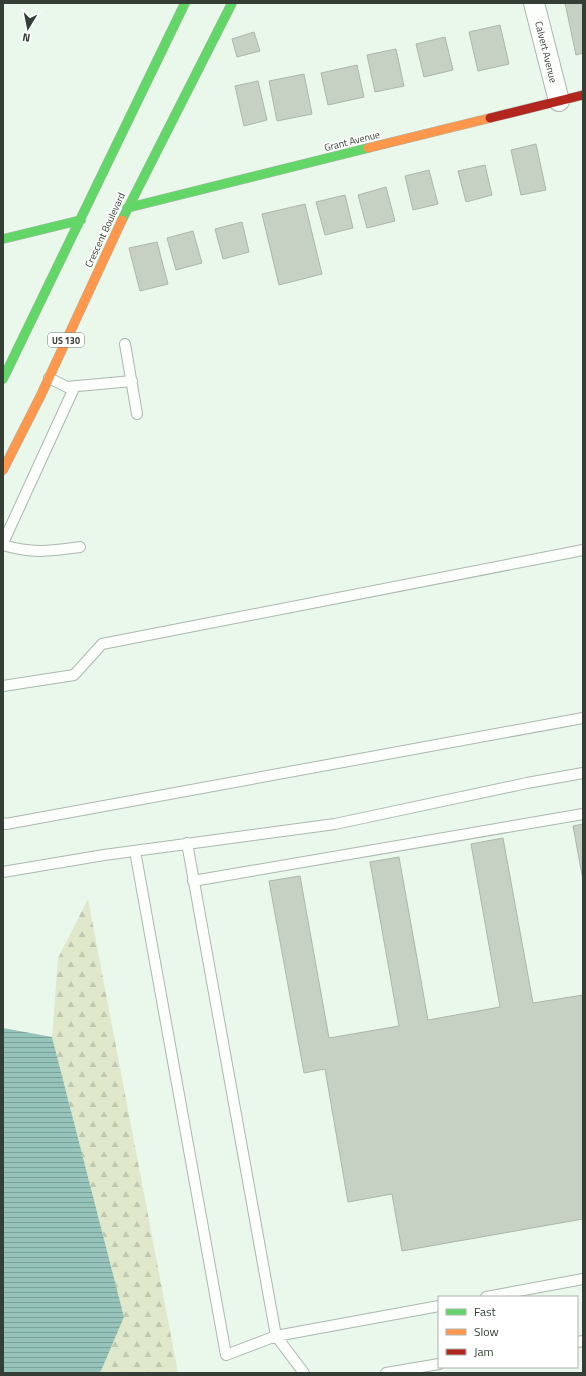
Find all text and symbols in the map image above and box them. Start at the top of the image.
north arrow [8,8,48,48]
street label: Calvert Avenue [531,20,561,84]
text: N [21,29,31,46]
street label: Grant Avenue [323,127,381,155]
street label: Crescent Boulevard [81,190,129,270]
road number: US 130 [48,333,84,347]
legend [438,1296,578,1368]
text: Fast [474,1302,497,1321]
text: Slow [474,1322,499,1341]
text: Jam [474,1342,494,1361]

